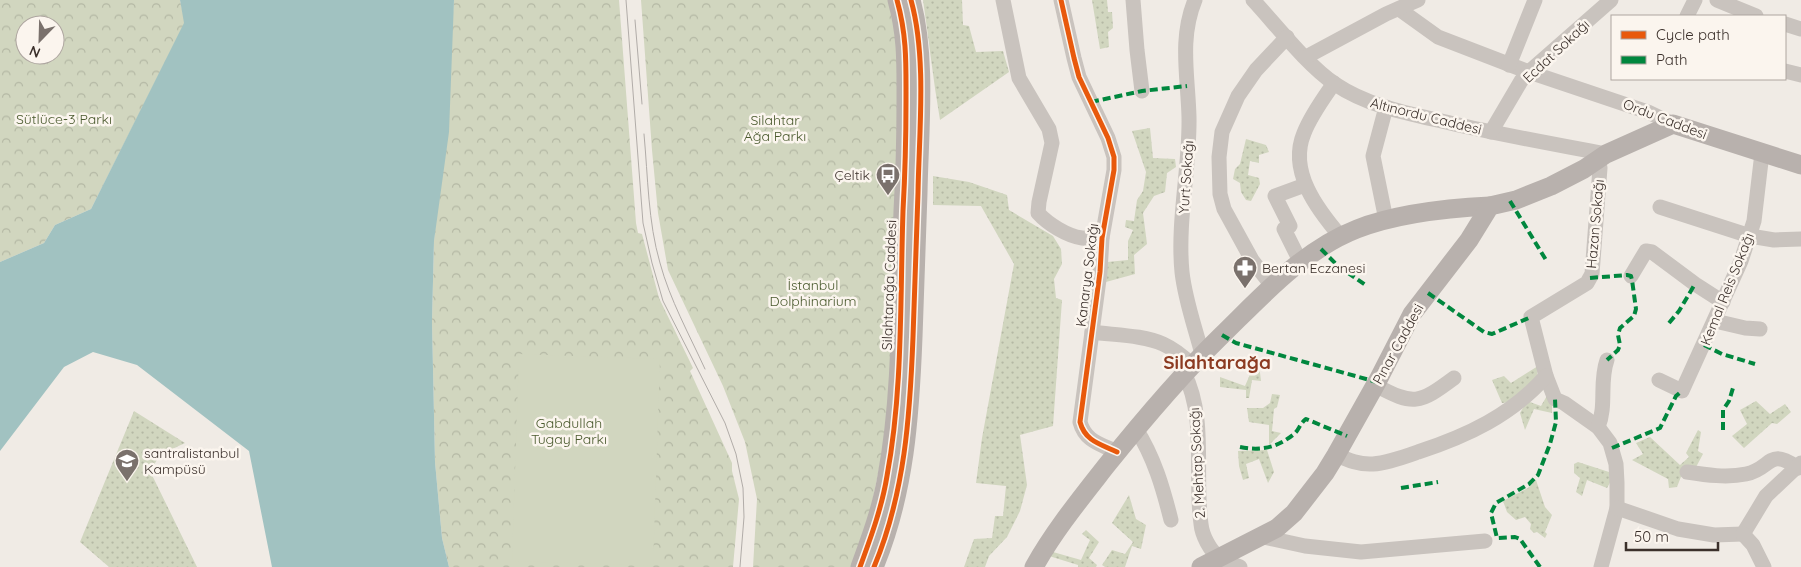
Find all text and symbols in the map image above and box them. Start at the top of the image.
north arrow [15,15,65,65]
legend [1611,15,1786,80]
street label: Ecdat Sokağı [1519,16,1593,86]
text: Cycle path [1656,25,1730,44]
text: N [27,42,43,62]
text: Path [1656,50,1688,69]
street label: Altınordu Caddesi [1368,93,1484,139]
street label: Ordu Caddesi [1621,95,1709,143]
park label: Sütlüce-3 Parkı [16,110,112,128]
park label: Silahtar Ağa Parkı [744,111,806,145]
street label: Yurt Sokağı [1174,140,1198,214]
bus stop icon: Çeltik [875,162,901,196]
place label: Çeltik [835,166,870,184]
street label: Hazan Sokağı [1582,179,1608,269]
street label: Silahtarağa Caddesi [878,219,900,351]
street label: Kanarya Sokağı [1072,222,1102,328]
street label: Kemal Reis Sokağı [1696,230,1758,348]
pharmacy icon: Bertan Eczanesi [1232,255,1258,289]
place label: Bertan Eczanesi [1262,259,1365,277]
park label: İstanbul Dolphinarium [770,276,856,310]
street label: Pınar Caddesi [1369,301,1427,387]
district label: Silahtarağa [1163,350,1271,374]
street label: 2. Mehtap Sokağı [1185,407,1209,519]
park label: Gabdullah Tugay Parkı [531,414,607,448]
place label: santralistanbul Kampüsü [144,444,239,478]
school or university icon: santralistanbul Kampüsü [114,448,140,482]
scale bar [1626,520,1718,552]
text: 50 m [1634,527,1669,546]

